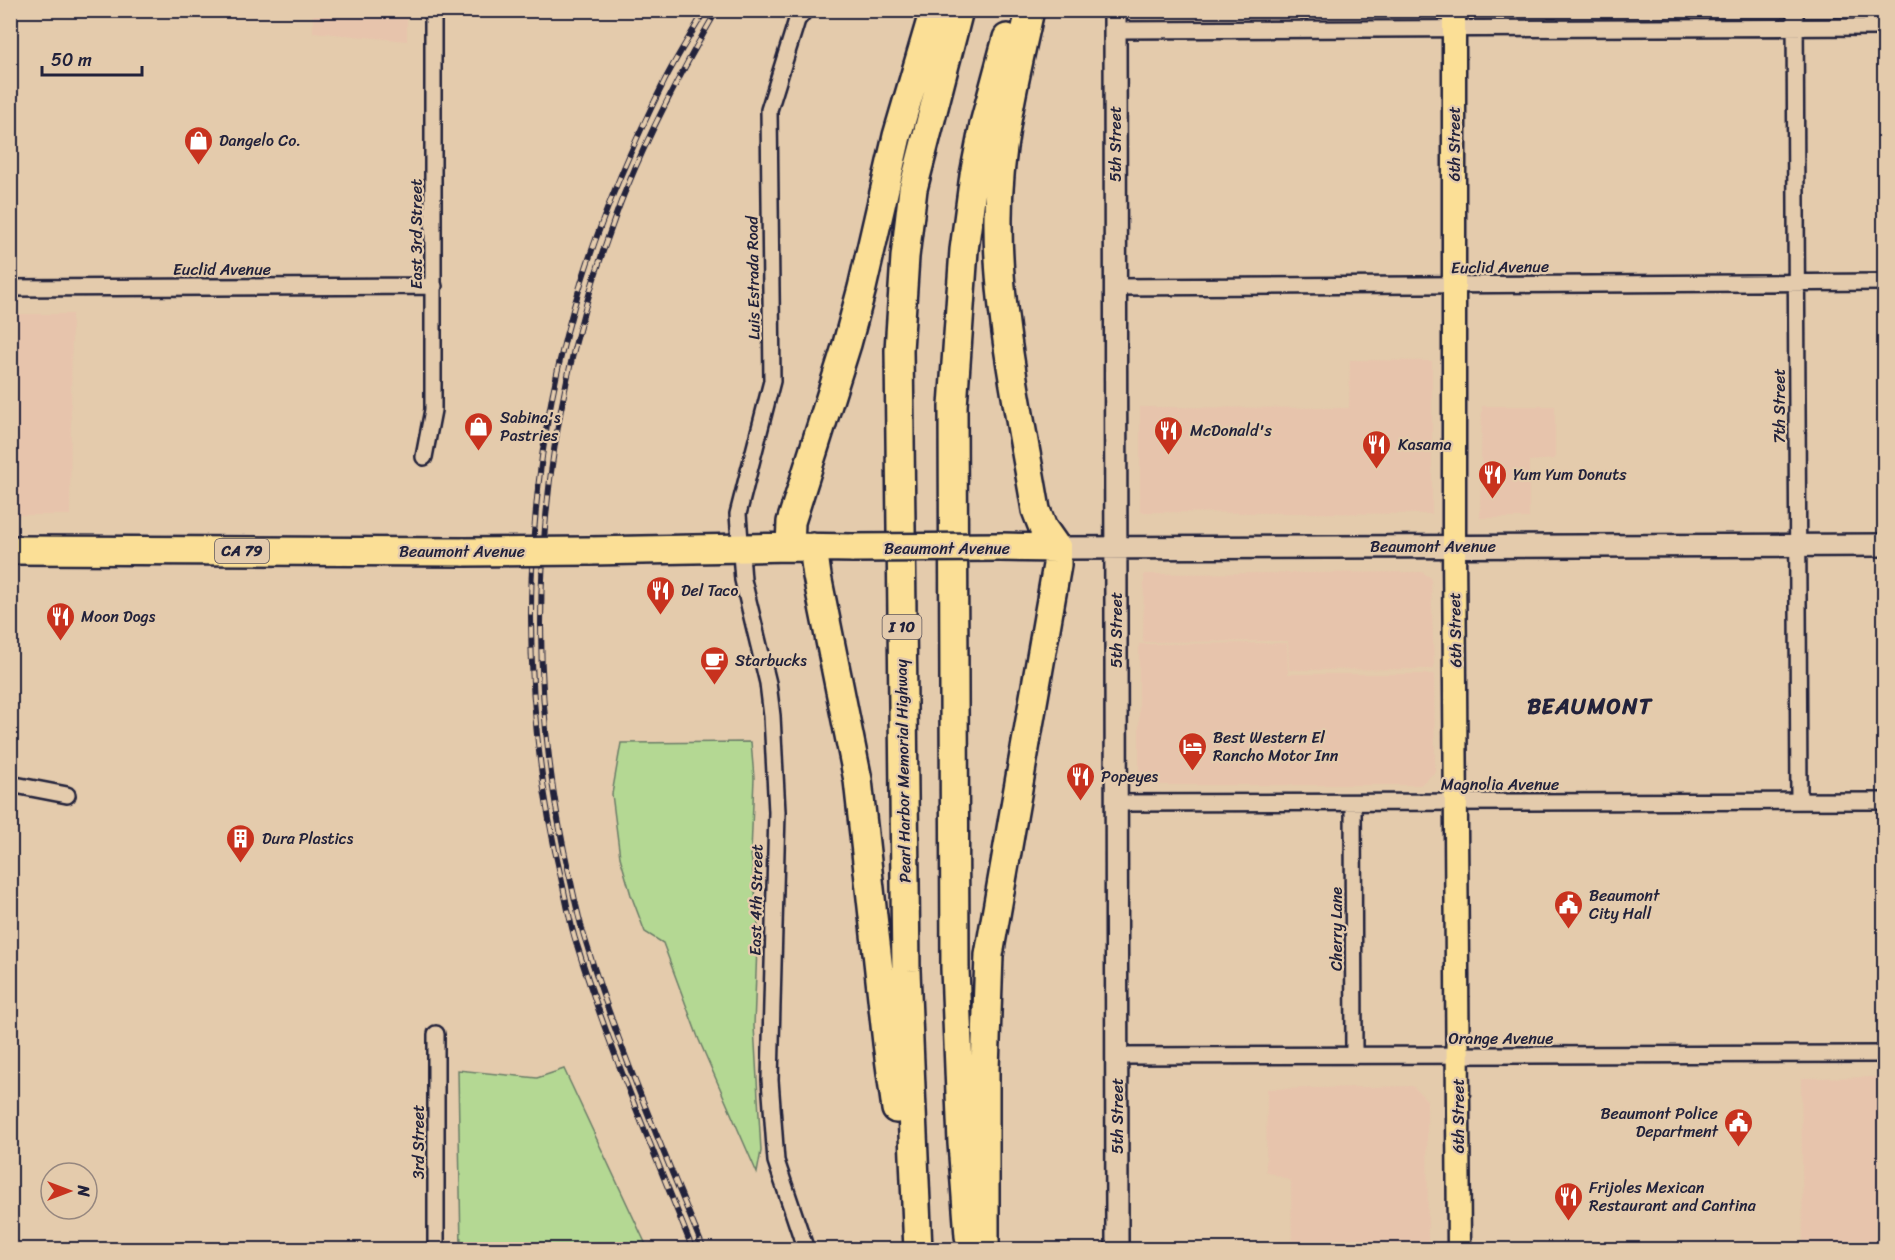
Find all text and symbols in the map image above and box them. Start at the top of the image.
scale bar [42,39,142,77]
text: 50 m [51,44,92,76]
street label: 5th Street [1101,106,1130,182]
street label: 6th Street [1440,106,1469,182]
shop icon: Dangelo Co. [182,124,214,166]
place label: Dangelo Co. [219,126,301,155]
street label: East 3rd Street [402,179,431,289]
street label: Luis Estrada Road [737,214,769,340]
street label: Euclid Avenue [1451,252,1549,282]
street label: Euclid Avenue [173,255,271,284]
street label: 7th Street [1765,368,1794,444]
place label: Sabina's Pastries [500,403,561,450]
shop icon: Sabina's Pastries [463,410,495,452]
restaurant icon: McDonald's [1153,414,1185,456]
place label: McDonald's [1190,416,1272,445]
restaurant icon: Kasama [1361,428,1393,470]
place label: Kasama [1398,430,1451,459]
restaurant icon: Yum Yum Donuts [1476,458,1508,500]
place label: Yum Yum Donuts [1513,460,1627,489]
street label: Beaumont Avenue [1370,532,1496,561]
street label: Beaumont Avenue [884,534,1010,563]
street label: Beaumont Avenue [399,537,525,566]
road number: CA 79 [215,539,269,563]
restaurant icon: Del Taco [644,574,676,616]
place label: Del Taco [681,576,739,605]
street label: 5th Street [1102,592,1131,668]
street label: 6th Street [1440,592,1470,668]
restaurant icon: Moon Dogs [44,600,76,642]
place label: Moon Dogs [81,602,156,631]
road number: I 10 [882,615,922,639]
cafe icon: Starbucks [698,644,730,686]
place label: Starbucks [735,646,807,675]
street label: Pearl Harbor Memorial Highway [887,658,919,883]
district label: BEAUMONT [1527,687,1653,726]
place label: Best Western El Rancho Motor Inn [1213,723,1339,770]
hotel icon: Best Western El Rancho Motor Inn [1176,730,1208,772]
restaurant icon: Popeyes [1064,760,1096,802]
place label: Popeyes [1101,762,1159,791]
street label: Magnolia Avenue [1441,770,1559,799]
building icon: Dura Plastics [225,822,257,864]
place label: Dura Plastics [262,824,354,853]
street label: East 4th Street [741,844,771,956]
place label: Beaumont City Hall [1589,881,1660,928]
street label: Cherry Lane [1322,887,1351,971]
public building icon: Beaumont City Hall [1552,888,1584,930]
street label: Orange Avenue [1448,1024,1554,1053]
street label: 5th Street [1103,1078,1132,1154]
street label: 6th Street [1444,1078,1473,1154]
place label: Beaumont Police Department [1600,1099,1719,1146]
street label: 3rd Street [404,1105,433,1179]
public building icon: Beaumont Police Department [1723,1106,1755,1148]
north arrow [39,1161,99,1221]
place label: Frijoles Mexican Restaurant and Cantina [1589,1173,1757,1220]
restaurant icon: Frijoles Mexican Restaurant and Cantina [1552,1180,1584,1222]
text: N [69,1184,98,1197]

